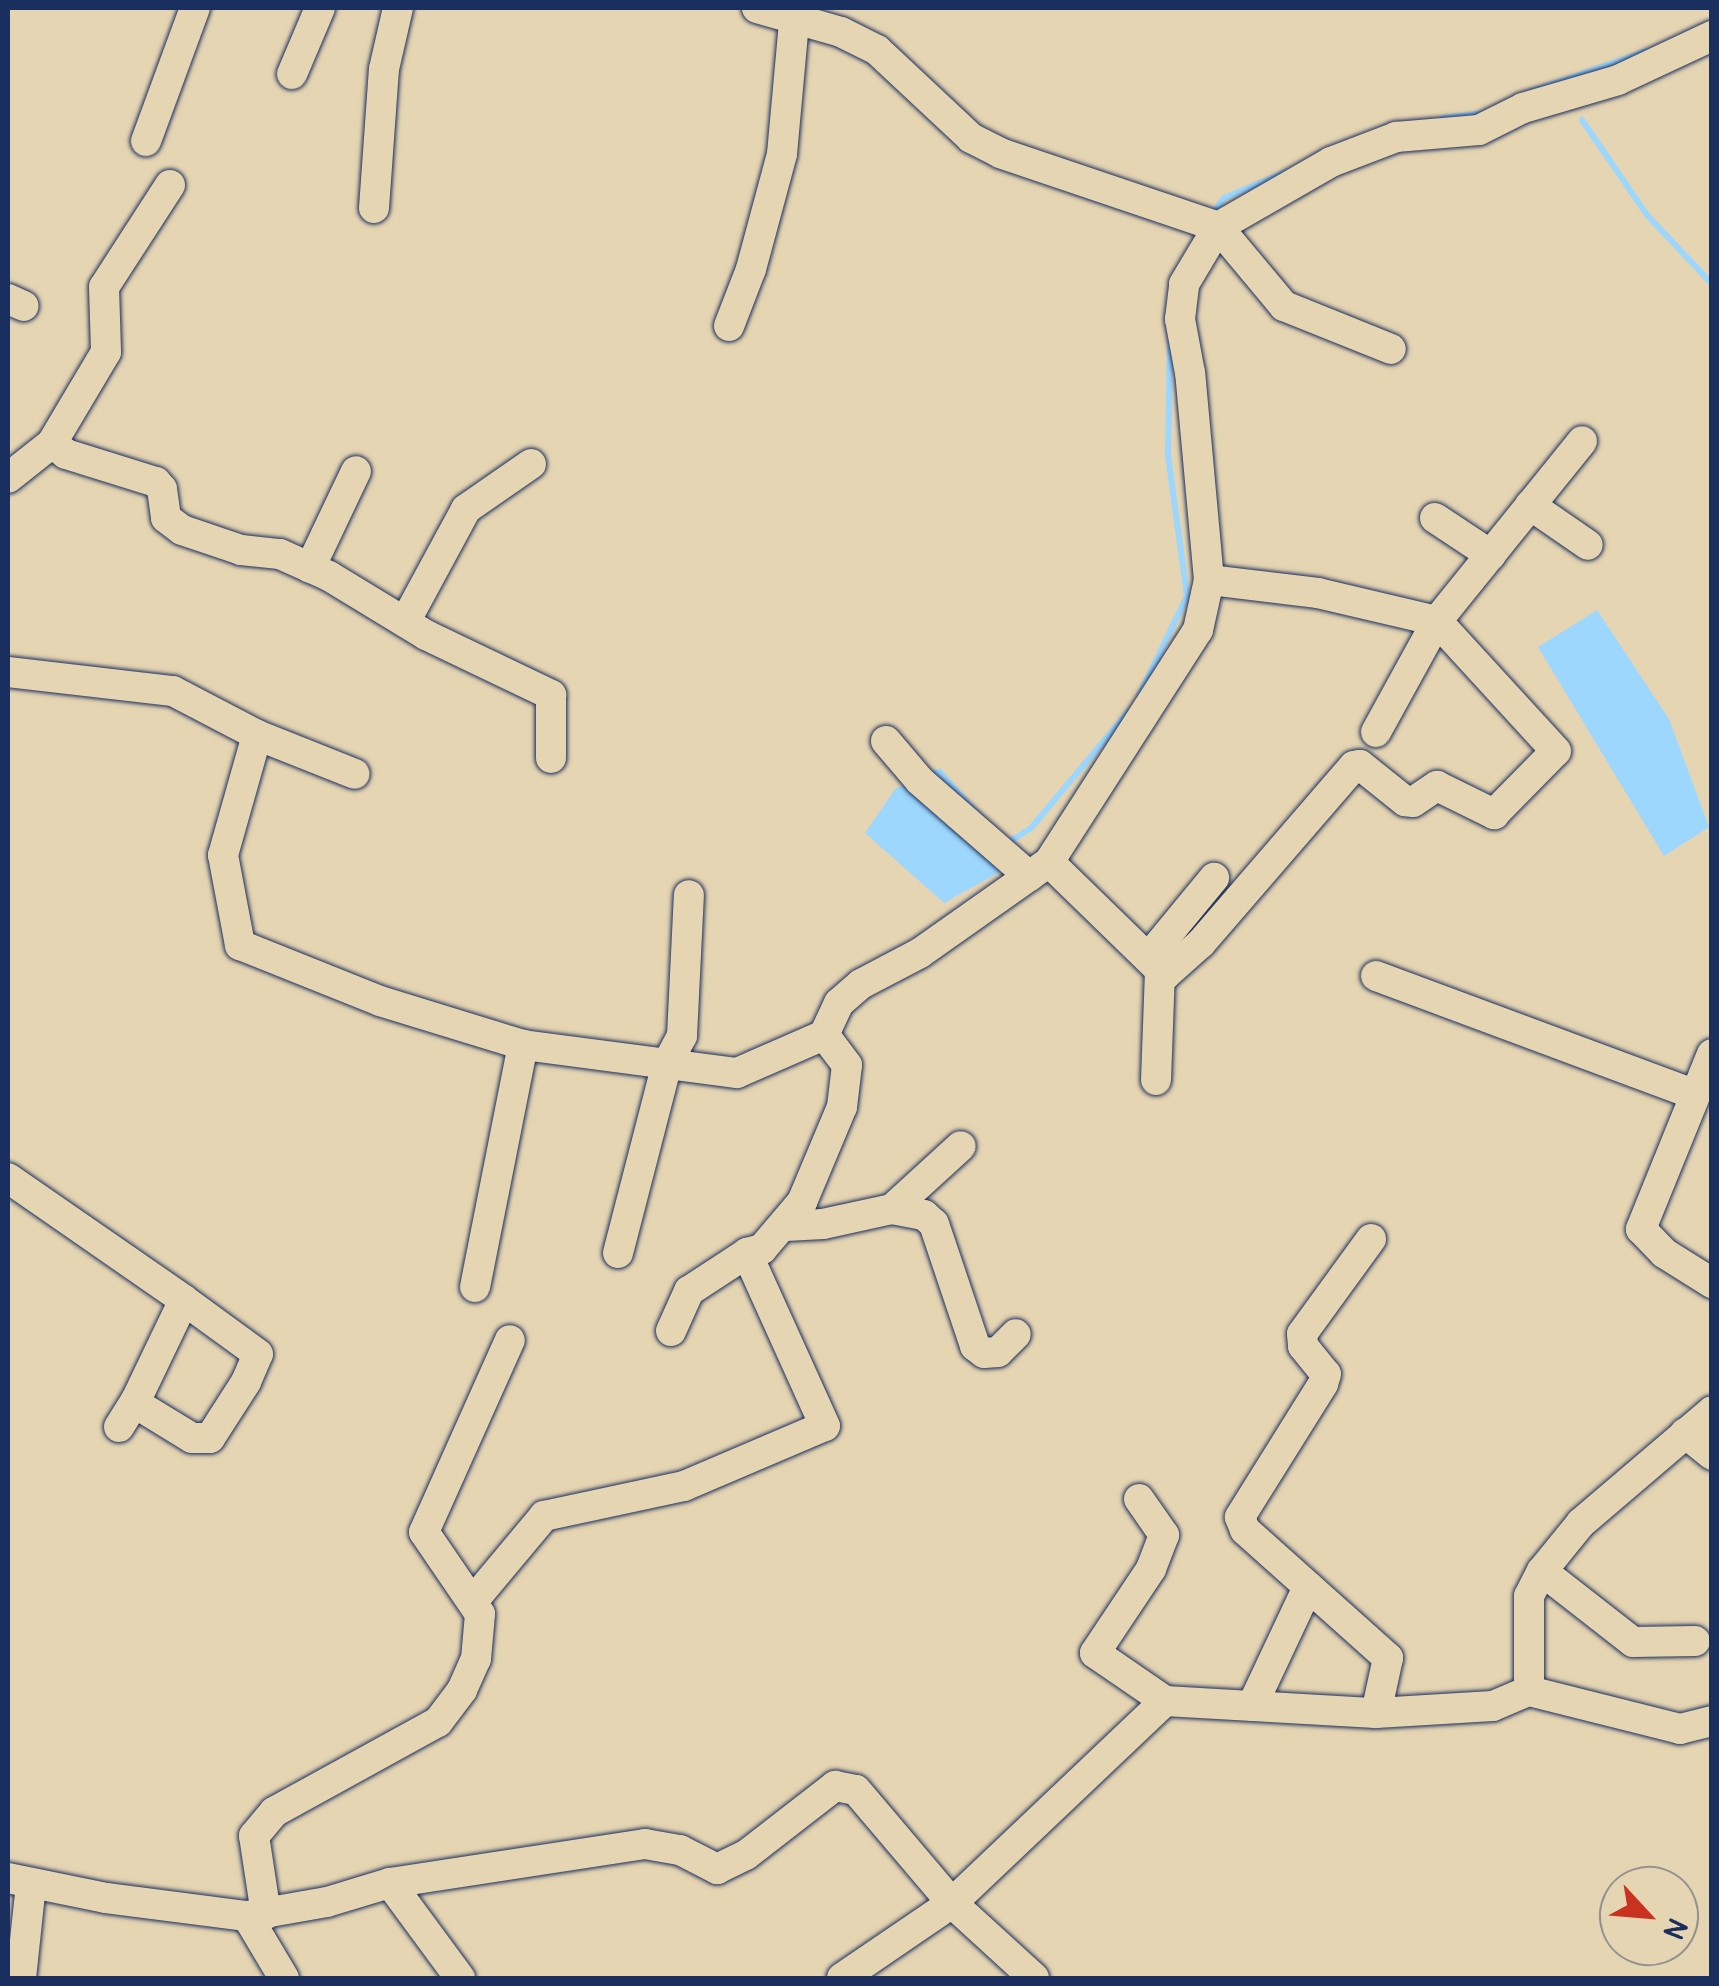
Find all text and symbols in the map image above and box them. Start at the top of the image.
north arrow [1599,1866,1699,1966]
text: N [1655,1912,1694,1945]

